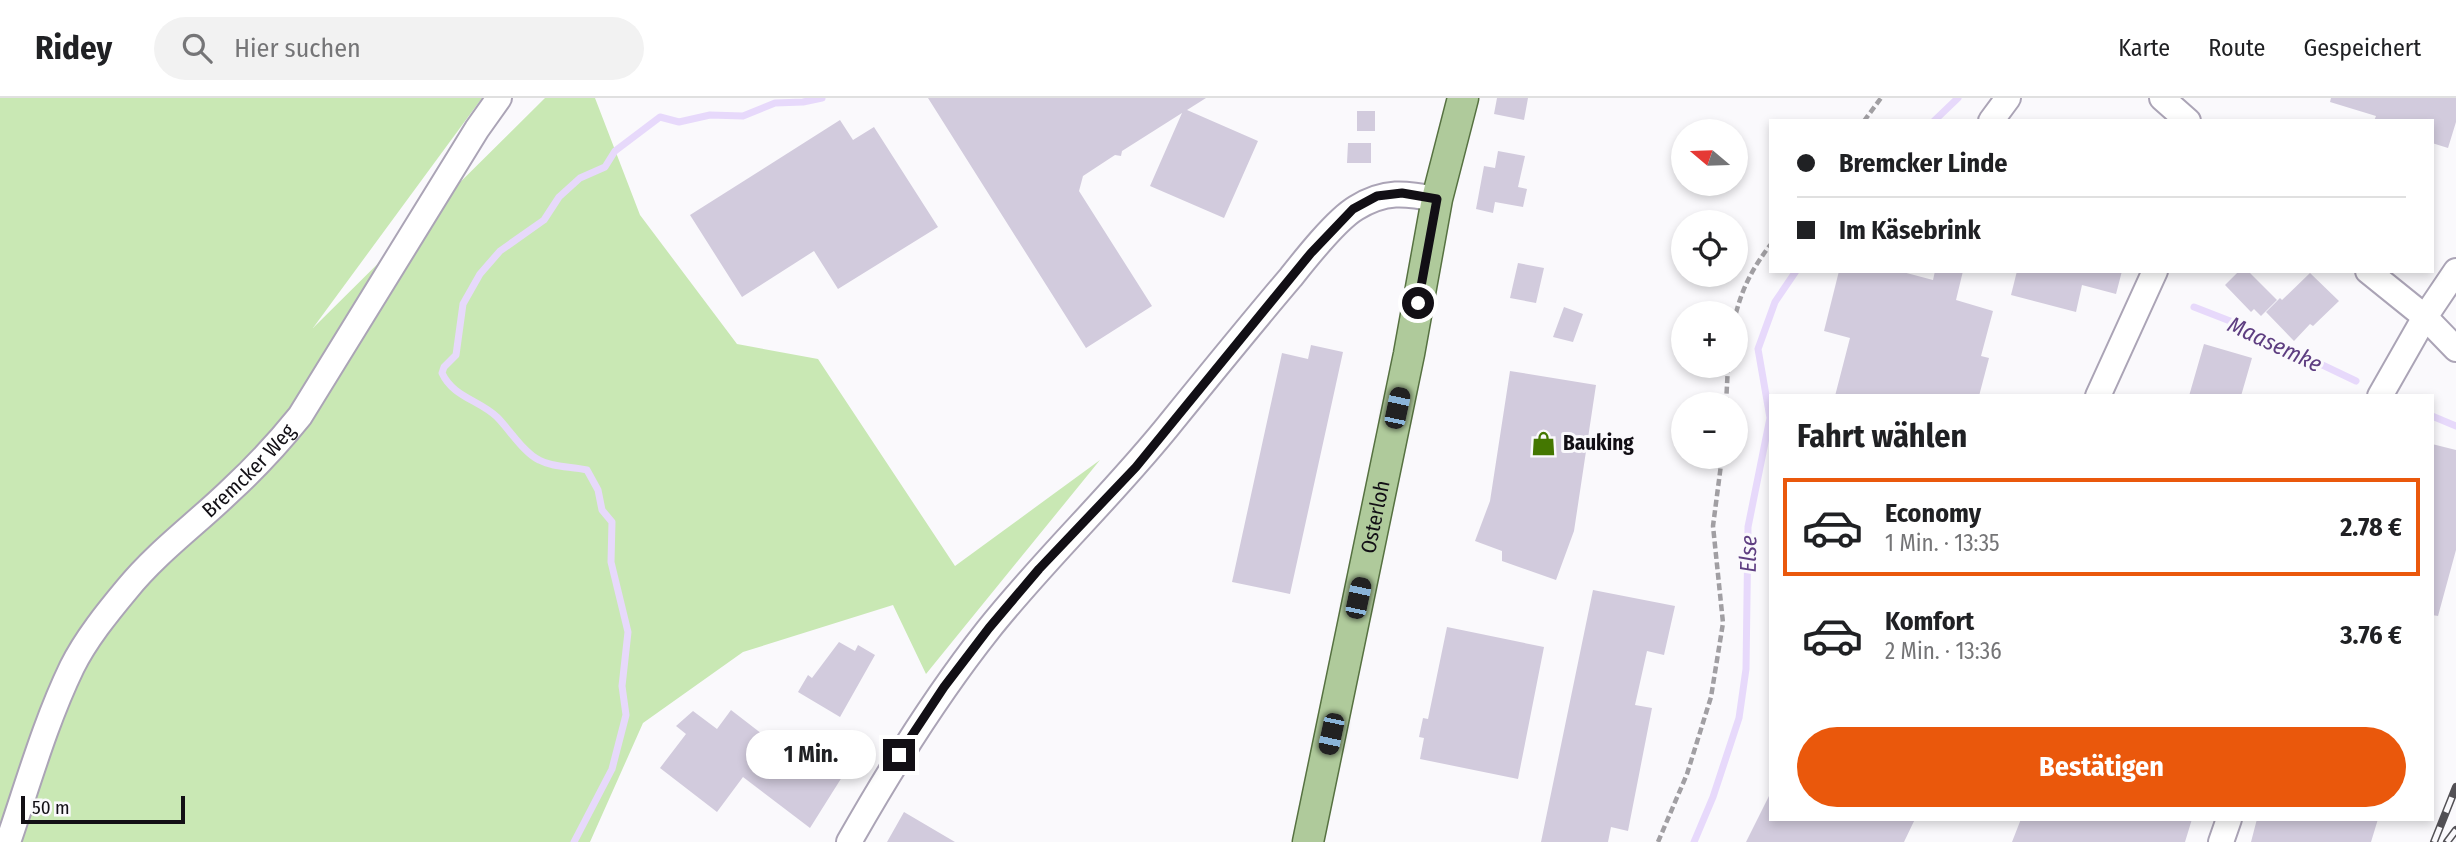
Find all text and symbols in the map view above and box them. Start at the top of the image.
search box [154,17,644,80]
text: Ridey [35,28,112,68]
icon: search [178,29,216,67]
text: Hier suchen [234,33,361,64]
text: Karte [2118,34,2170,62]
text: Route [2208,34,2265,62]
text: Gespeichert [2303,34,2421,62]
north arrow [1671,119,1748,196]
map controls [1671,119,1748,469]
text: Bremcker Linde [1839,148,2007,179]
button: locate [1671,210,1748,287]
text: Im Käsebrink [1839,215,1981,246]
route start [1402,287,1434,319]
button: + [1671,301,1748,378]
water label: Maasemke [2223,310,2327,378]
car [1383,385,1412,431]
button: − [1671,392,1748,469]
text: Fahrt wählen [1797,417,1967,455]
street label: Bremcker Weg [197,418,301,523]
shop icon: Bauking [1529,429,1557,457]
place label: Bauking [1563,430,1634,456]
street label: Osterloh [1355,478,1396,556]
icon: car [1801,496,1864,559]
text: Economy [1885,498,1981,529]
text: 2.78 € [2340,512,2402,543]
text: 1 Min. · 13:35 [1885,529,2000,557]
water label: Else [1734,535,1762,573]
car [1344,575,1373,621]
icon: car [1801,604,1864,667]
text: Komfort [1885,606,1974,637]
text: 3.76 € [2340,620,2402,651]
text: 2 Min. · 13:36 [1885,637,2002,665]
car [1317,711,1346,757]
button: Bestätigen [1797,727,2406,807]
callout: 1 Min. [745,730,874,780]
route end [883,739,915,771]
text: 1 Min. [784,740,838,768]
scale bar [21,793,186,825]
text: 50 m [32,796,70,819]

